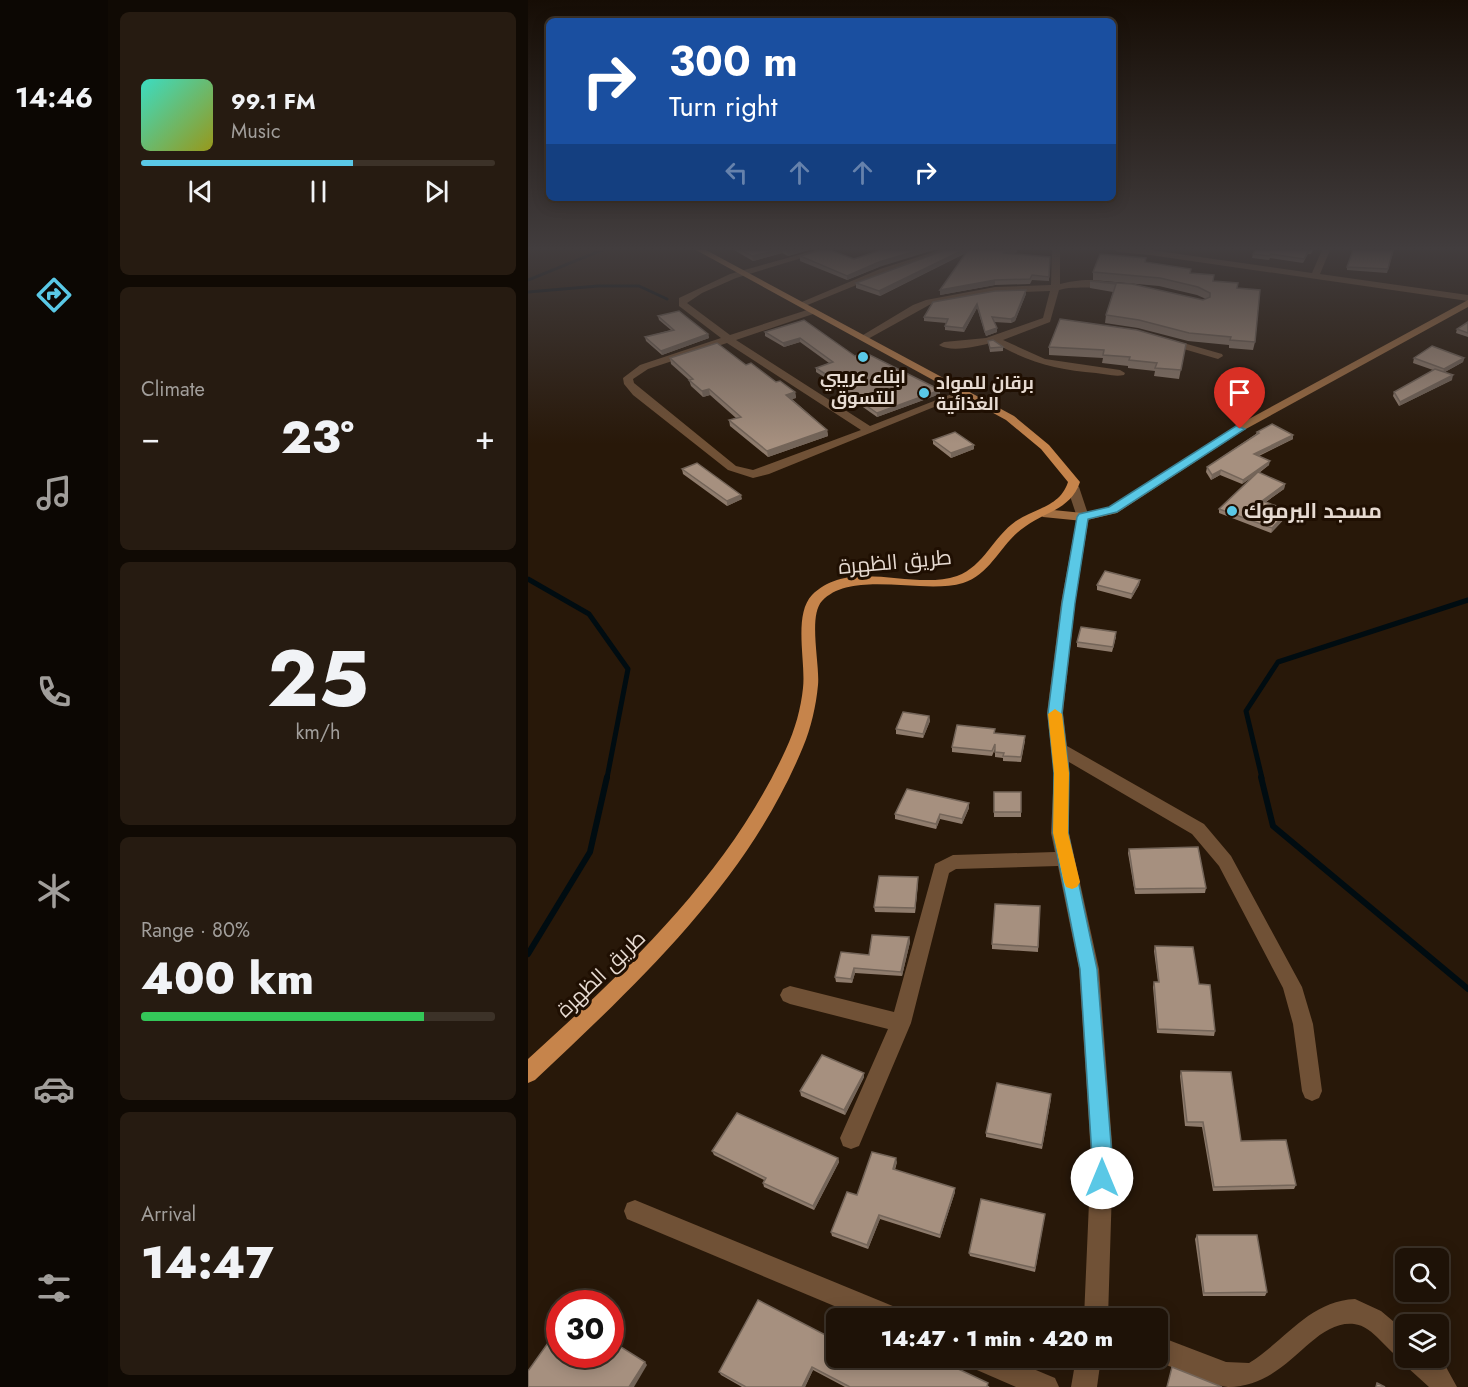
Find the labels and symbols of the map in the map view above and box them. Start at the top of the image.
marker: ابناء عريبي للتسوق [856,350,870,364]
place label: ابناء عريبي للتسوق [820,364,906,411]
pin [1214,367,1265,429]
place label: برقان للمواد الغذائية [936,370,1034,417]
marker: برقان للمواد الغذائية [917,386,931,400]
place label: مسجد اليرموك [1244,496,1382,526]
marker: مسجد اليرموك [1225,504,1239,518]
street label: طريق الظهرة [837,542,953,582]
street label: طريق الظهرة [550,924,652,1024]
position arrow [1070,1146,1134,1210]
speed limit sign: 30 [546,1290,624,1368]

